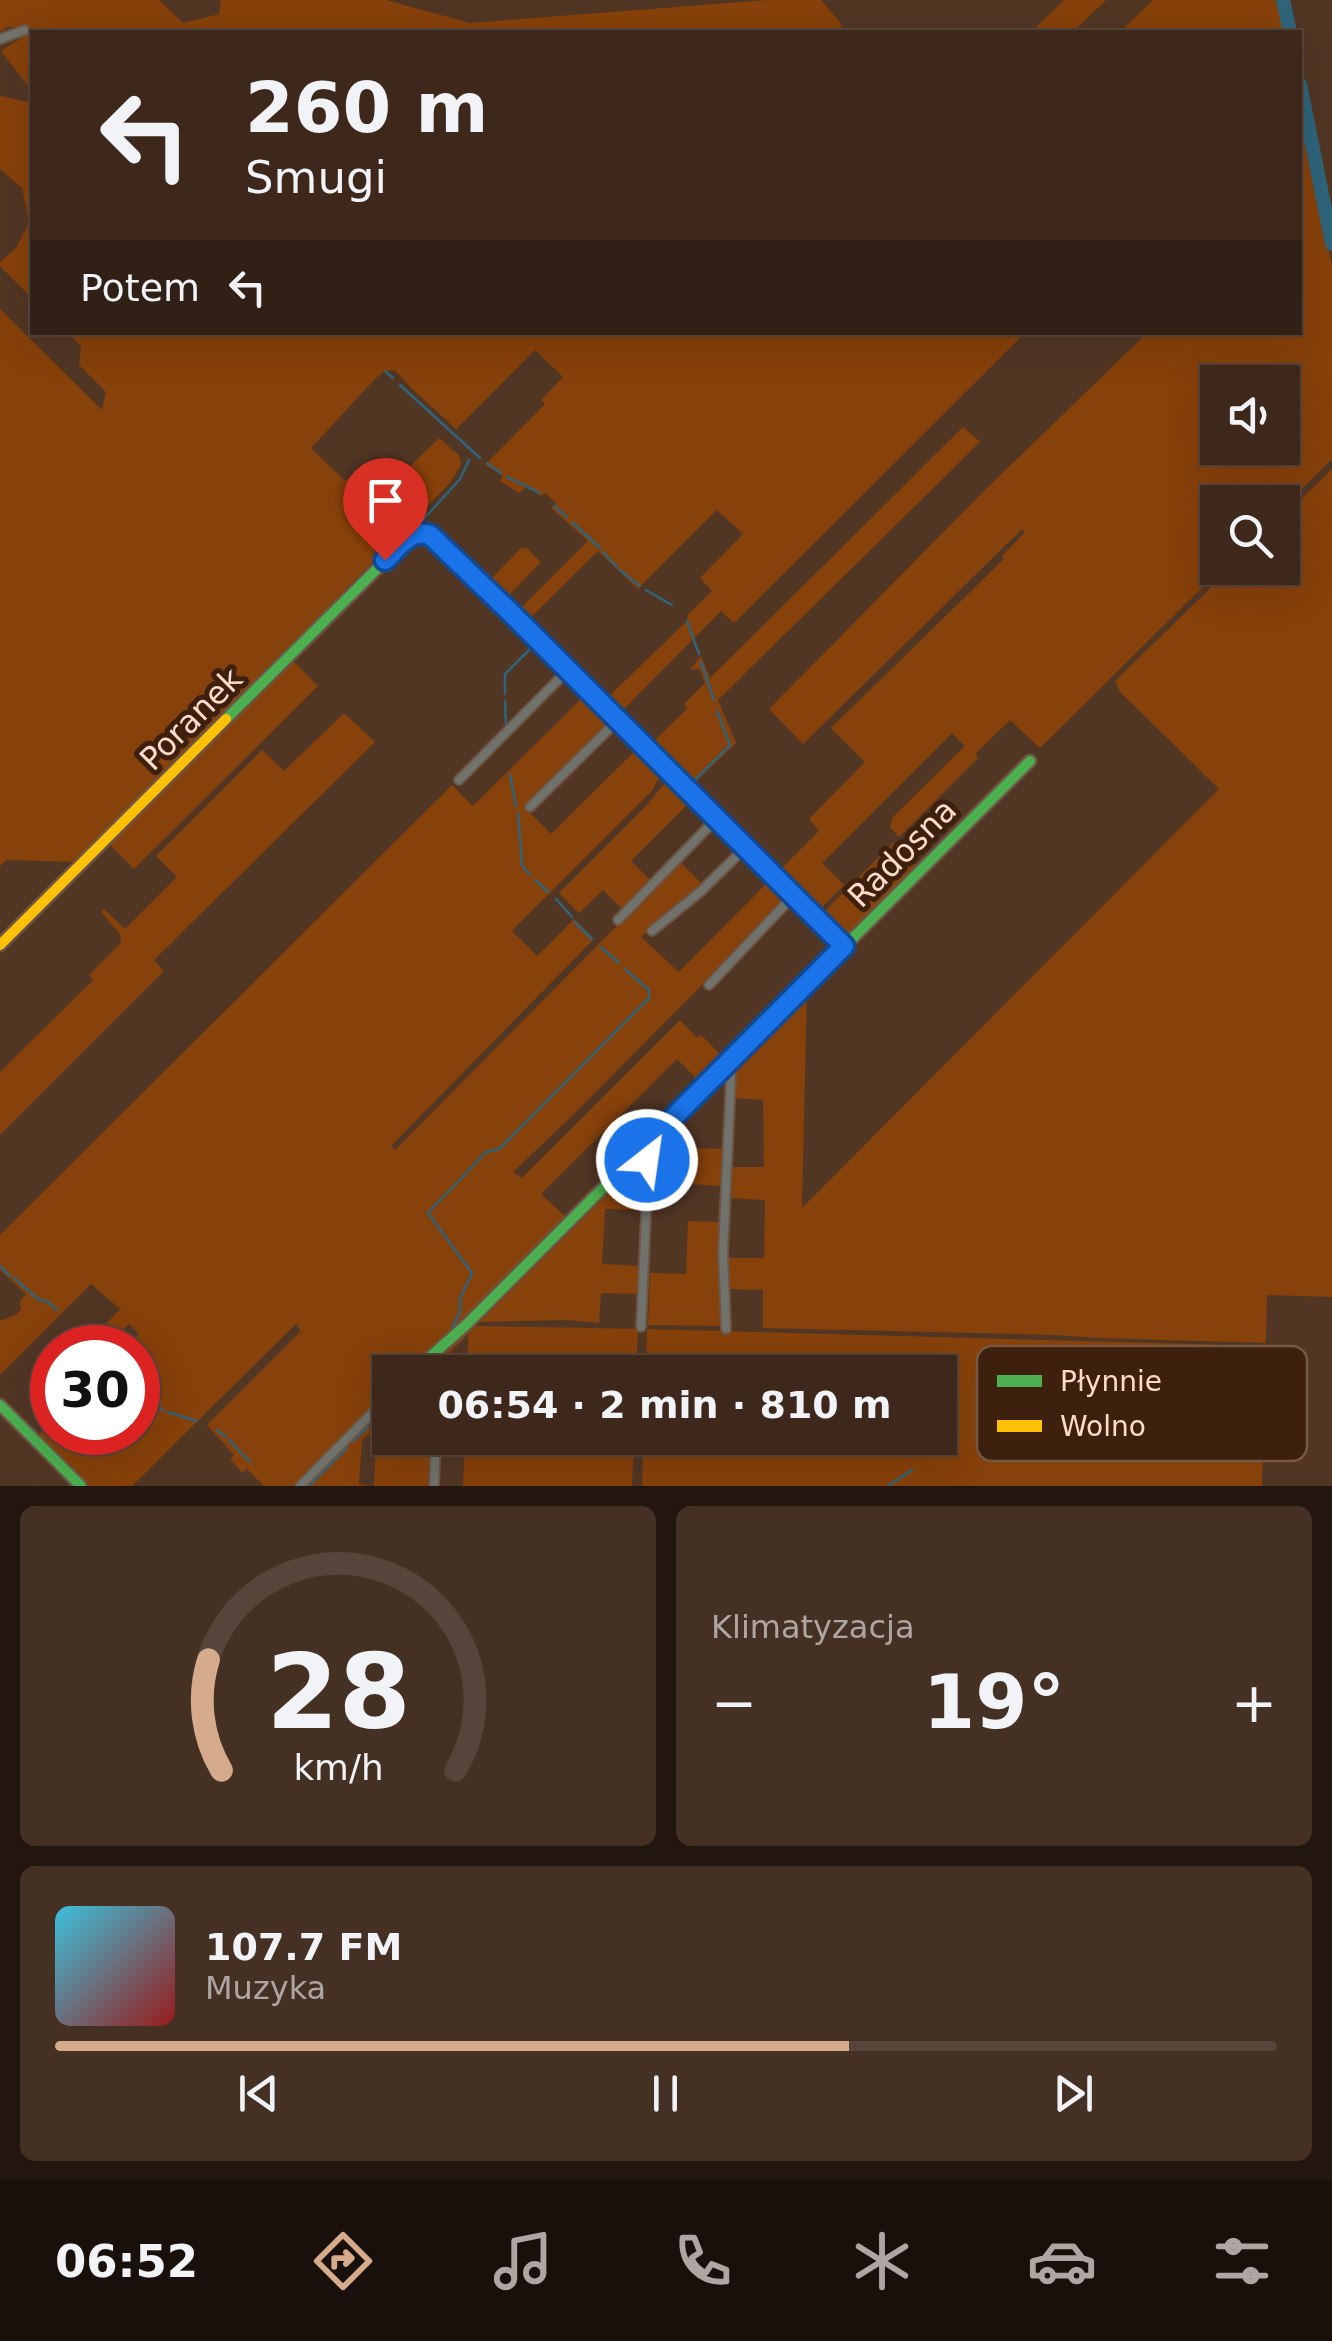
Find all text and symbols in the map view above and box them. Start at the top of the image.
text: 260 m [245,67,488,149]
icon: left [80,70,210,200]
text: Smugi [245,151,387,204]
icon: left [220,260,275,315]
text: Potem [80,266,200,310]
map controls [1200,365,1300,585]
button: sound [1200,365,1300,465]
pin [343,458,428,561]
icon: arrive [358,473,413,528]
button: search [1200,485,1300,585]
street label: Poranek [132,660,250,778]
street label: Radosna [840,791,964,915]
position arrow [595,1108,699,1212]
speed limit sign: 30 [30,1325,160,1455]
legend [977,1346,1307,1461]
text: Płynnie [1060,1365,1162,1398]
text: 06:54 · 2 min · 810 m [437,1383,892,1427]
text: Wolno [1060,1410,1146,1443]
text: Klimatyzacja [711,1608,915,1646]
text: 28 [266,1631,410,1753]
text: 19° [923,1658,1065,1746]
text: − [711,1671,757,1735]
text: + [1231,1671,1277,1735]
text: km/h [293,1747,383,1788]
text: 107.7 FM [205,1925,402,1969]
text: Muzyka [205,1969,326,2007]
icon: previous [231,2066,286,2121]
icon: pause [638,2066,693,2121]
icon: next [1046,2066,1101,2121]
icon: directions [308,2226,378,2296]
icon: music [488,2226,558,2296]
icon: phone [668,2226,738,2296]
icon: climate [847,2226,917,2296]
icon: car [1027,2226,1097,2296]
icon: filters [1207,2226,1277,2296]
text: 06:52 [55,2235,198,2288]

